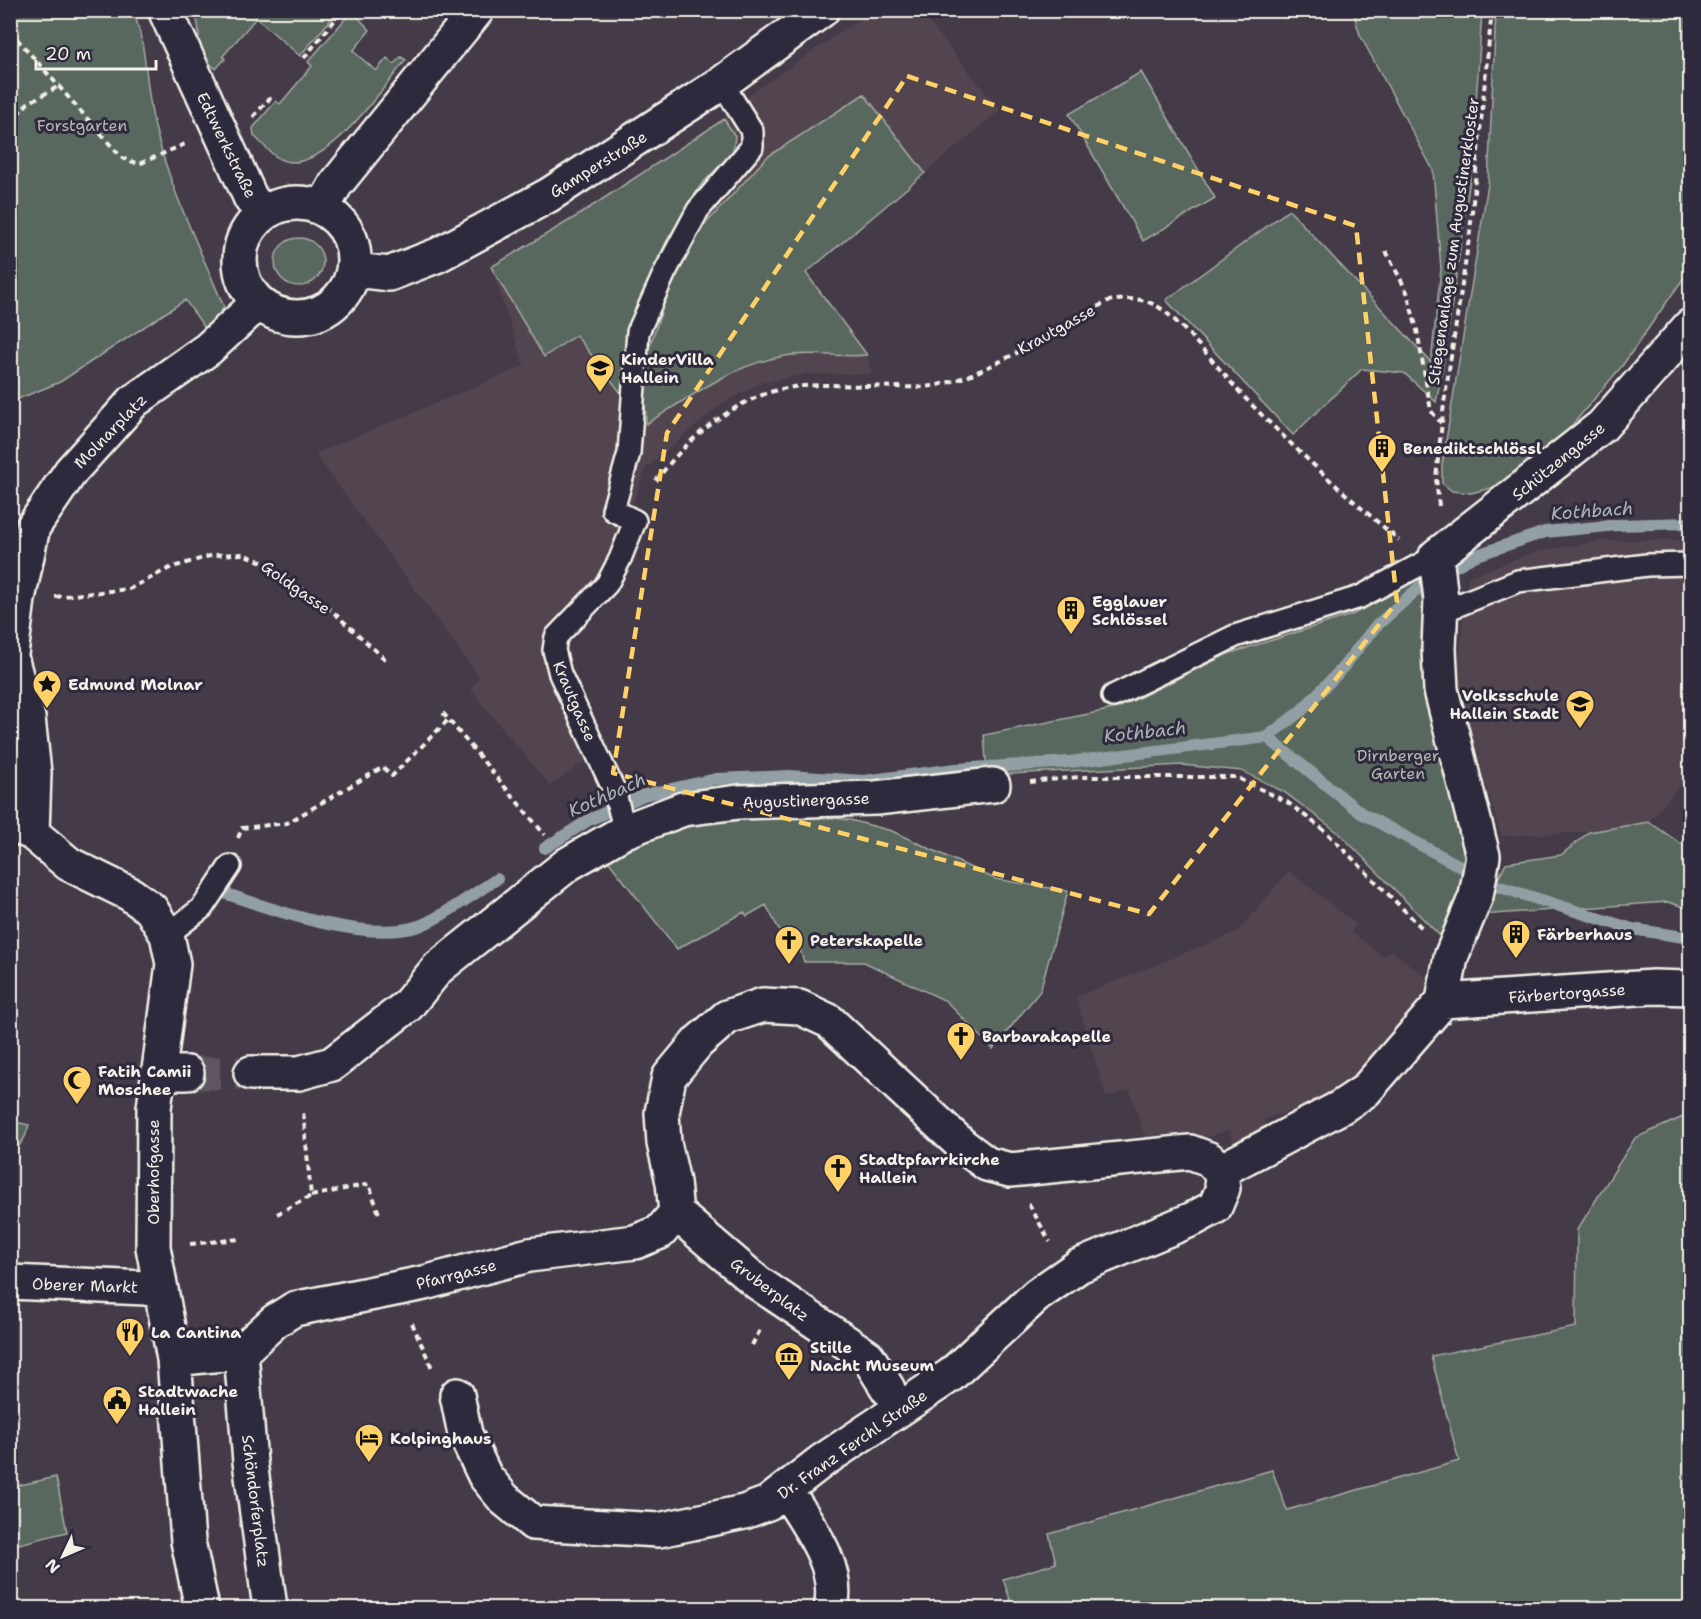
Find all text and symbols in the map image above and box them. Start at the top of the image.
scale bar [36,33,156,71]
text: 20 m [45,42,91,66]
street label: Edtwerkstraße [192,89,261,202]
street label: Stiegenanlage zum Augustinerkloster [1423,96,1484,386]
park label: Forstgarten [37,115,127,136]
street label: Gamperstraße [546,126,651,203]
street label: Krautgasse [1014,300,1099,359]
place label: KinderVilla Hallein [621,349,714,388]
school or university icon: KinderVilla Hallein [584,352,616,394]
street label: Molnarplatz [69,389,151,473]
street label: Schützengasse [1507,417,1609,505]
building icon: Benediktschlössl [1366,432,1398,474]
place label: Benediktschlössl [1403,438,1542,459]
water label: Kothbach [1550,496,1634,526]
street label: Goldgasse [257,556,335,619]
place label: Egglauer Schlössel [1092,591,1168,630]
building icon: Egglauer Schlössel [1055,594,1087,636]
street label: Krautgasse [548,658,601,745]
place icon: Edmund Molnar [31,668,63,710]
place label: Edmund Molnar [68,674,203,695]
place label: Volksschule Hallein Stadt [1449,685,1559,724]
school or university icon: Volksschule Hallein Stadt [1564,688,1596,730]
water label: Kothbach [1103,716,1187,748]
park label: Dirnberger Garten [1357,745,1439,784]
water label: Kothbach [564,767,650,823]
street label: Augustinergasse [742,788,870,813]
building icon: Färberhaus [1500,918,1532,960]
church icon: Peterskapelle [773,924,805,966]
place label: Färberhaus [1537,924,1633,945]
place label: Peterskapelle [810,930,924,951]
street label: Färbertorgasse [1508,979,1626,1008]
church icon: Barbarakapelle [945,1020,977,1062]
place label: Barbarakapelle [982,1026,1111,1047]
place label: Fatih Camii Moschee [98,1061,192,1100]
mosque icon: Fatih Camii Moschee [61,1064,93,1106]
street label: Oberhofgasse [143,1119,164,1225]
place label: Stadtpfarrkirche Hallein [859,1149,1000,1188]
church icon: Stadtpfarrkirche Hallein [822,1152,854,1194]
street label: Gruberplatz [726,1253,813,1326]
street label: Pfarrgasse [414,1254,498,1295]
street label: Oberer Markt [32,1273,138,1298]
restaurant icon: La Cantina [114,1316,146,1358]
place label: La Cantina [151,1322,241,1343]
place label: Stille Nacht Museum [810,1337,934,1376]
museum icon: Stille Nacht Museum [773,1340,805,1382]
place label: Stadtwache Hallein [138,1381,239,1420]
public building icon: Stadtwache Hallein [101,1384,133,1426]
street label: Dr. Franz Ferchl Straße [773,1385,931,1504]
hotel icon: Kolpinghaus [353,1422,385,1464]
place label: Kolpinghaus [390,1428,492,1449]
street label: Schöndorferplatz [237,1434,274,1568]
north arrow [33,1526,93,1586]
text: N [41,1554,65,1578]

